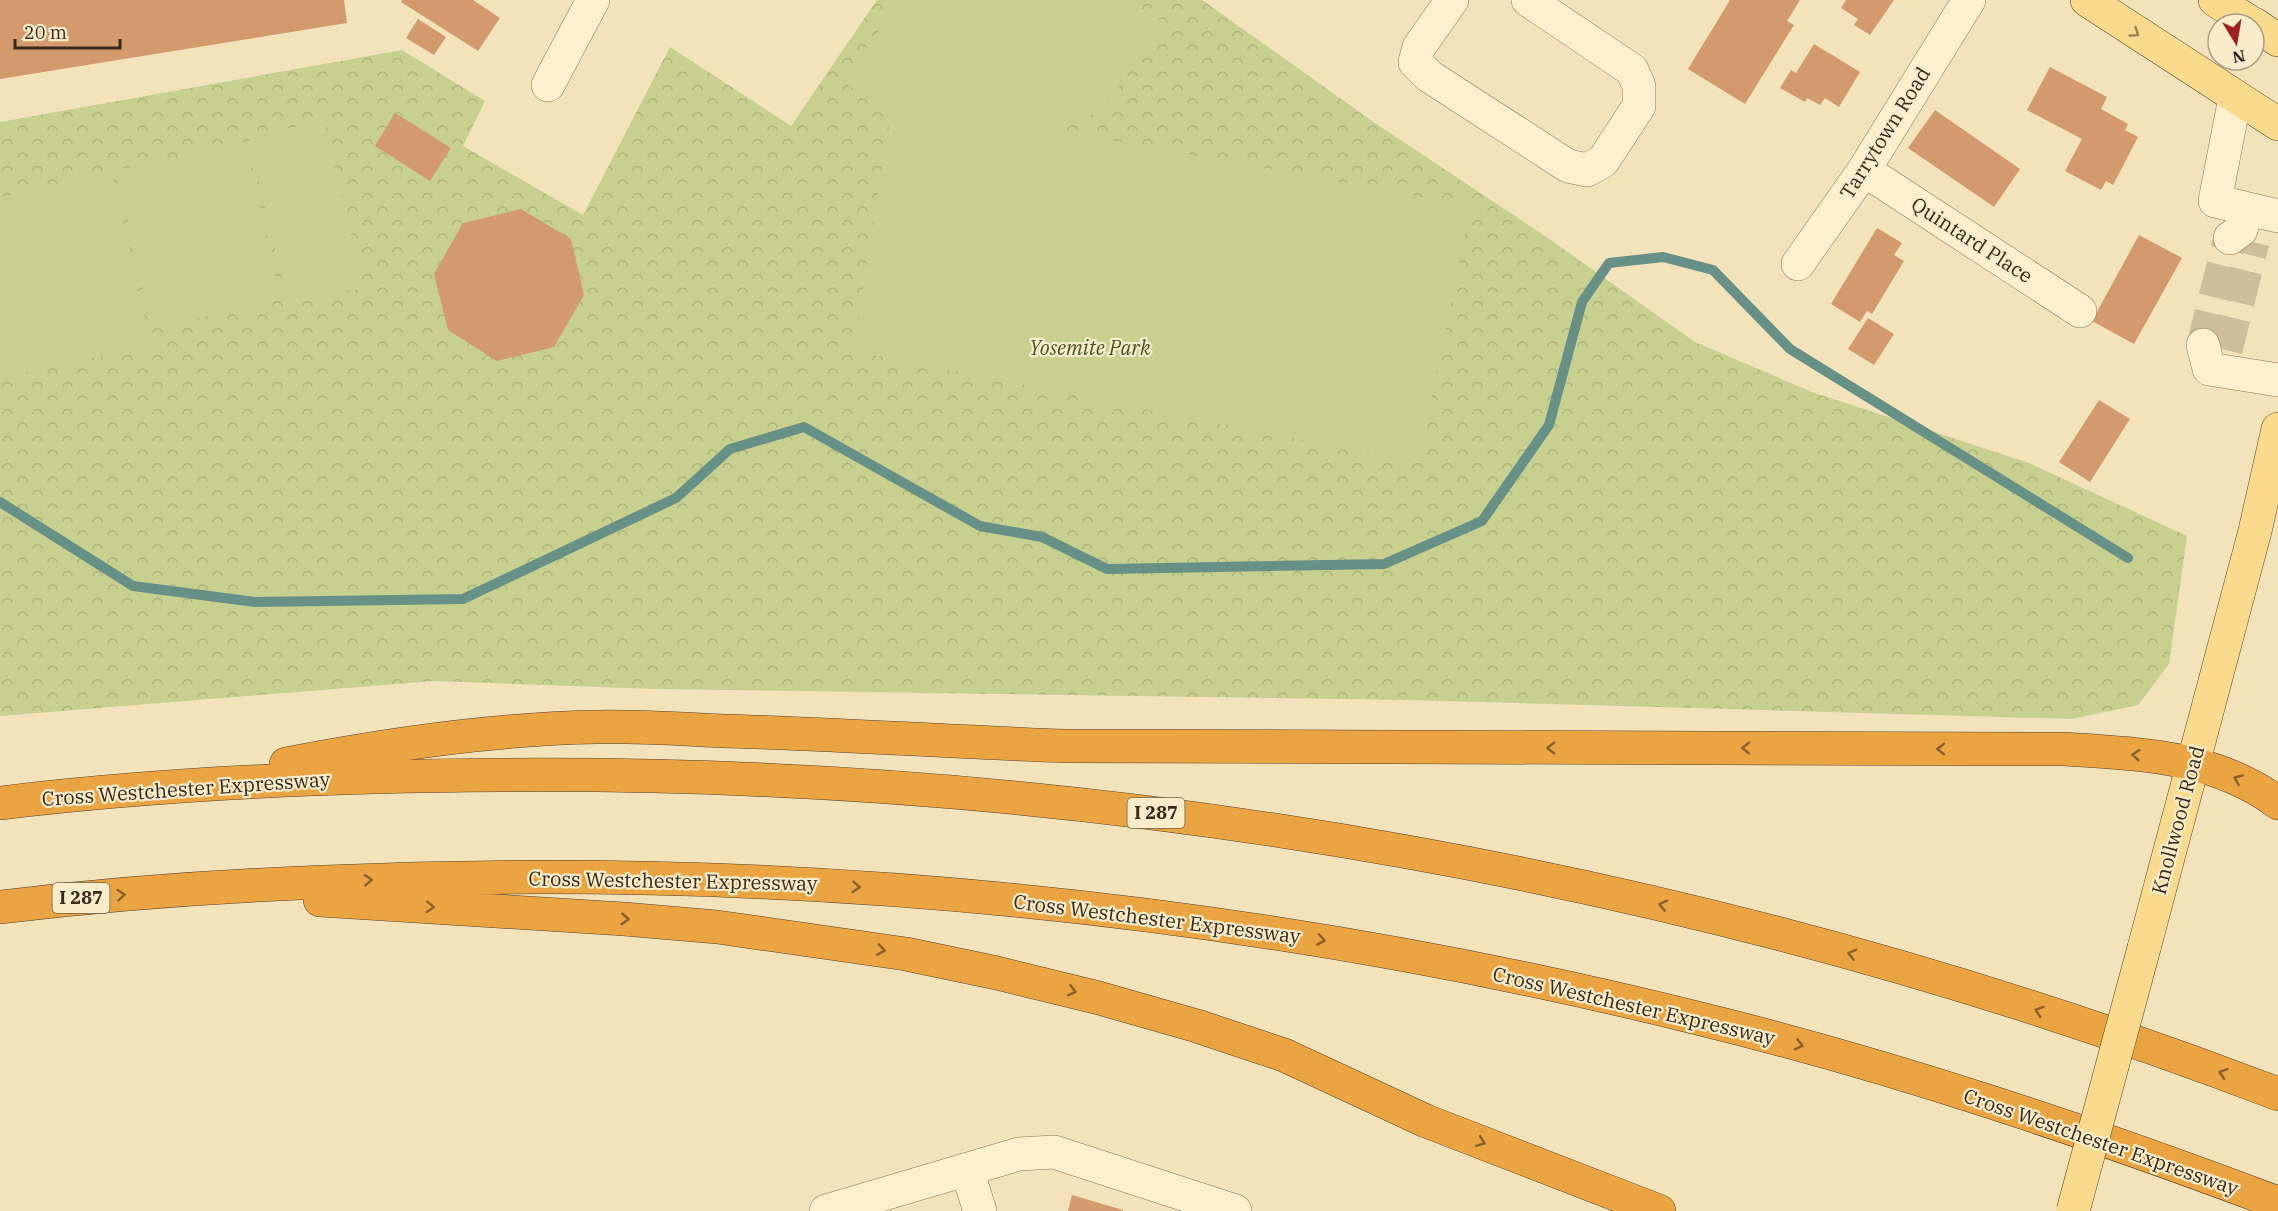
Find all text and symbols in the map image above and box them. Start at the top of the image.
scale bar [15,12,120,50]
north arrow [2206,12,2266,72]
text: 20 m [24,21,67,44]
one-way arrow [2129,26,2140,37]
text: N [2231,46,2247,68]
street label: Tarrytown Road [1833,62,1936,204]
street label: Quintard Place [1906,190,2038,289]
park label: Yosemite Park [1029,334,1151,361]
one-way arrow [1546,742,1555,754]
one-way arrow [1741,742,1750,754]
one-way arrow [1936,743,1945,755]
street label: Knollwood Road [2145,743,2210,897]
one-way arrow [2131,749,2140,762]
street label: Cross Westchester Expressway [41,765,331,812]
one-way arrow [2233,774,2244,786]
road number: I 287 [1128,798,1184,828]
street label: Cross Westchester Expressway [528,864,818,897]
one-way arrow [363,873,372,886]
one-way arrow [852,880,861,893]
road number: I 287 [52,883,110,913]
street label: Cross Westchester Expressway [1012,887,1302,950]
one-way arrow [116,889,125,902]
one-way arrow [1658,900,1668,913]
one-way arrow [426,901,435,914]
one-way arrow [621,912,630,925]
one-way arrow [1316,933,1326,946]
one-way arrow [876,944,886,956]
one-way arrow [1847,948,1857,961]
street label: Cross Westchester Expressway [1490,960,1778,1051]
one-way arrow [1066,984,1076,997]
one-way arrow [2034,1005,2045,1018]
one-way arrow [1793,1038,1803,1050]
one-way arrow [2218,1068,2229,1080]
street label: Cross Westchester Expressway [1960,1082,2243,1201]
one-way arrow [1475,1135,1486,1147]

